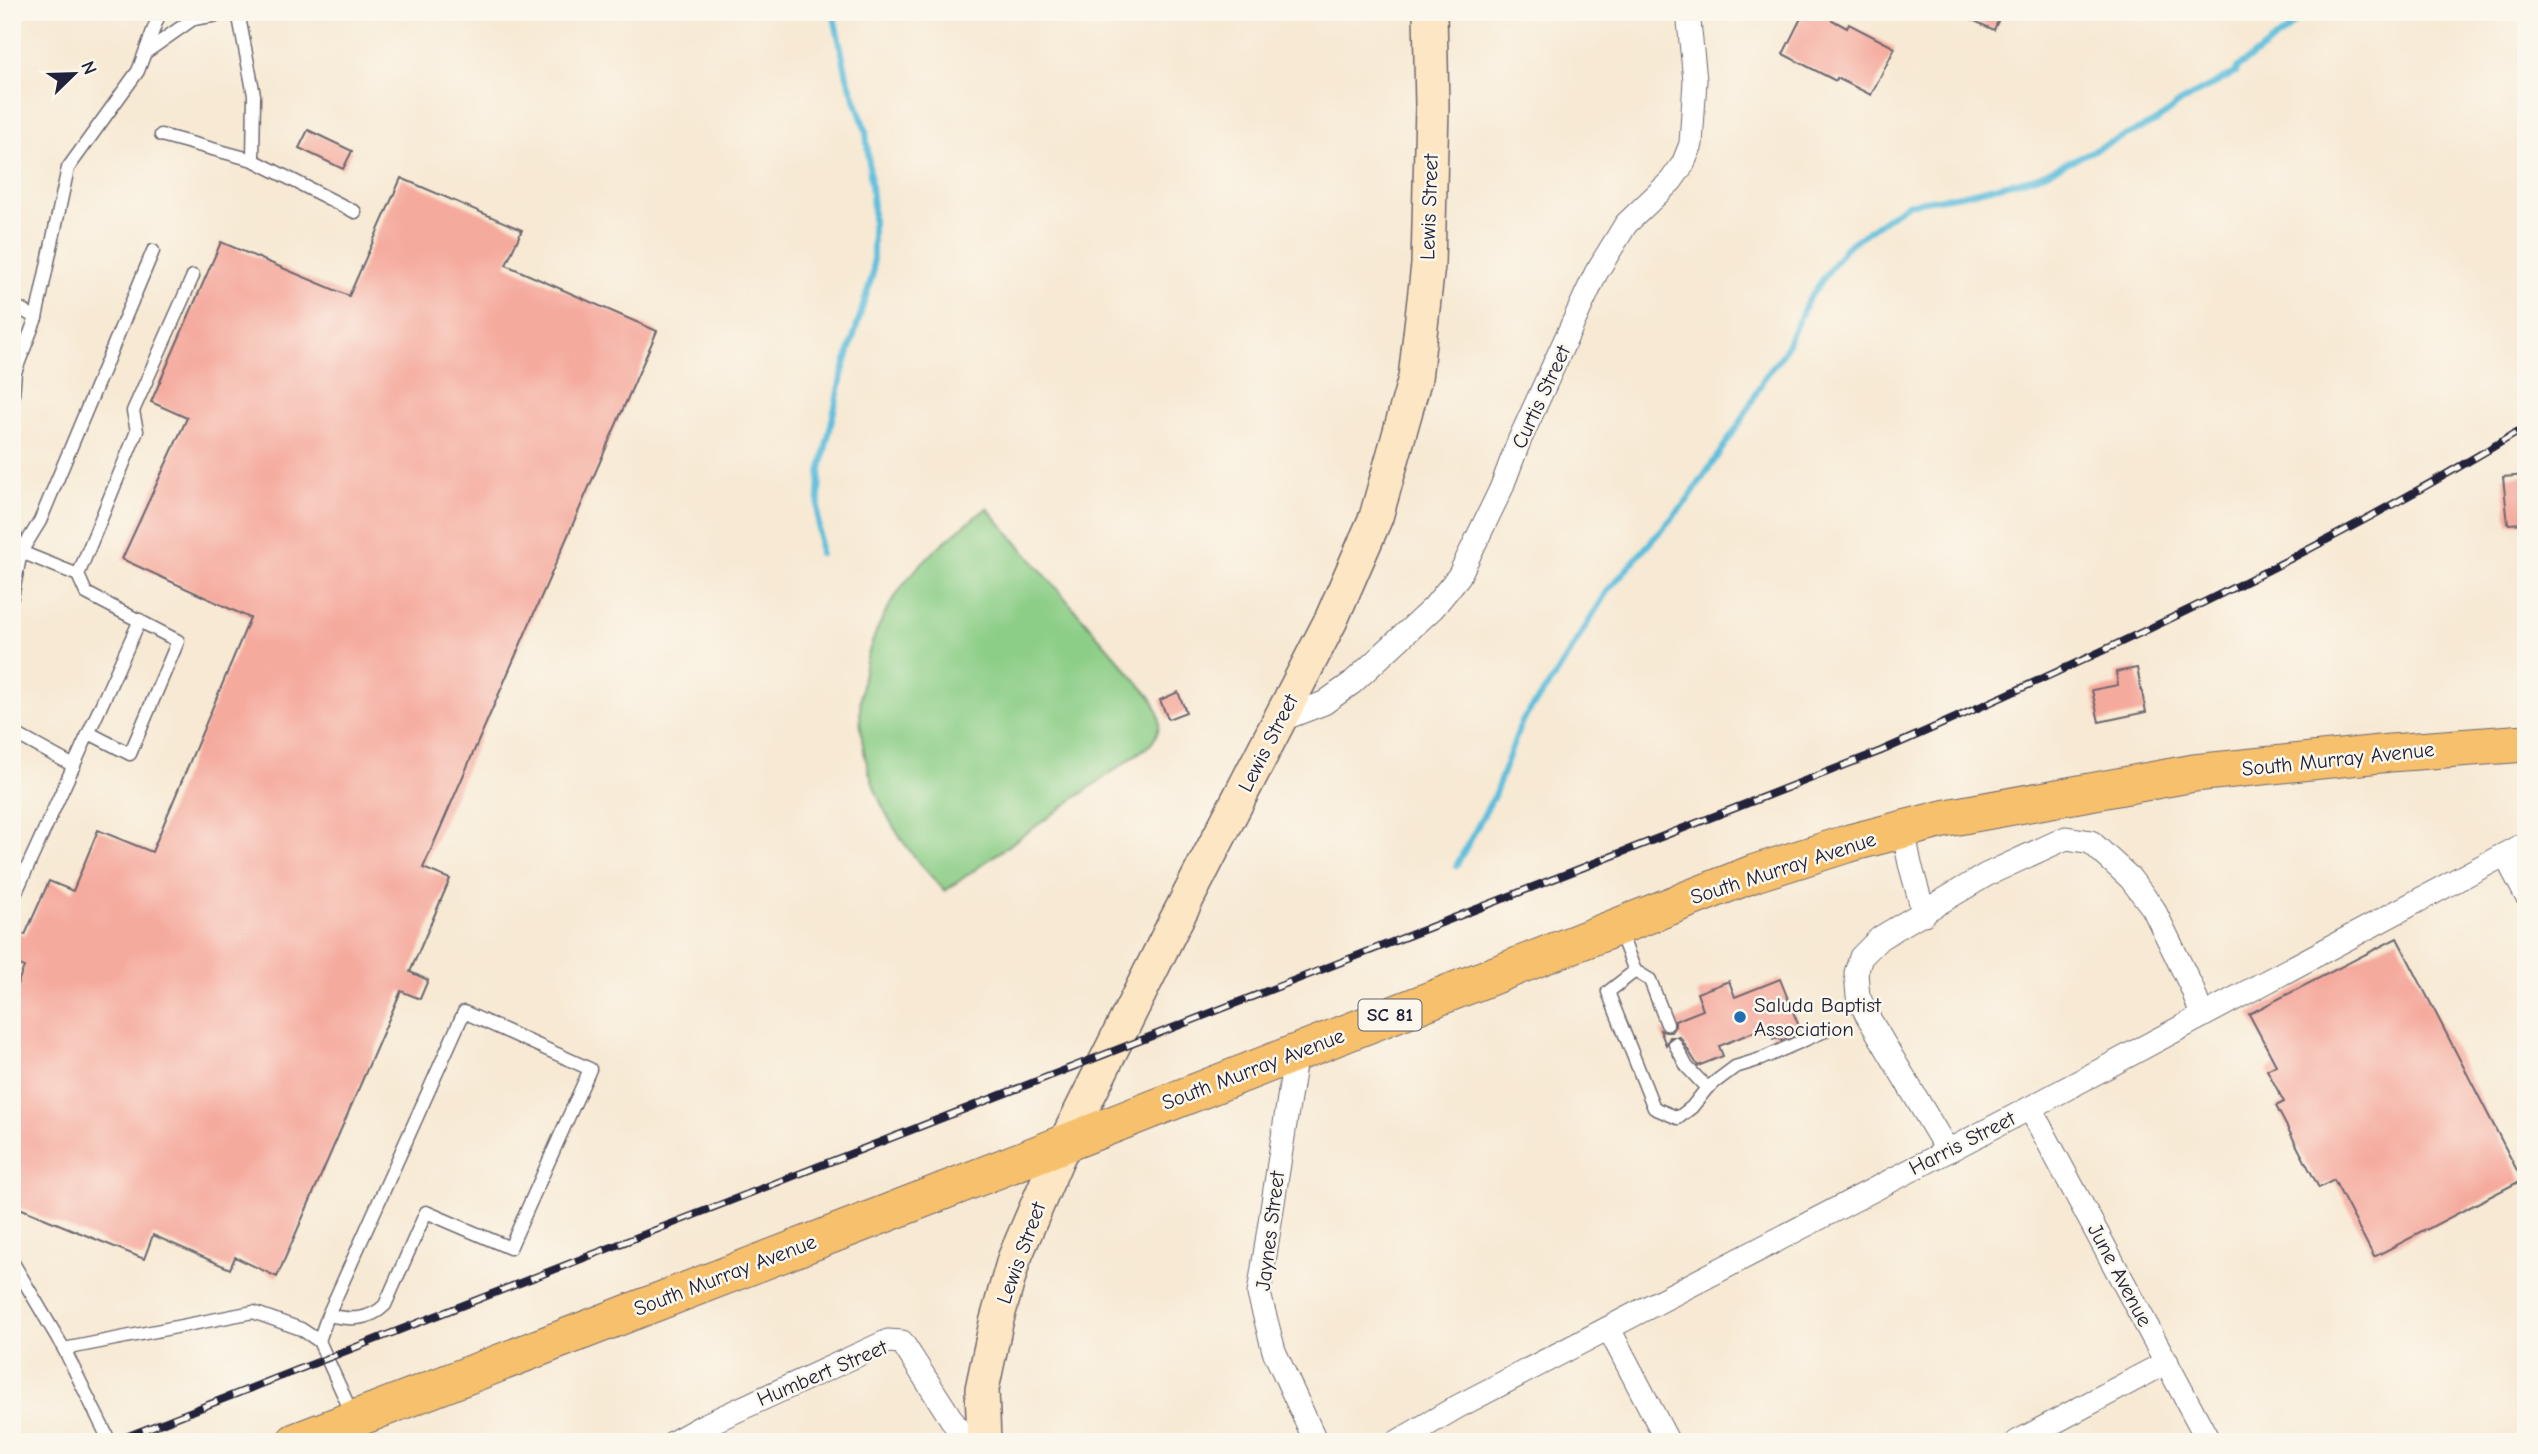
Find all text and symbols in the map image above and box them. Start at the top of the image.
north arrow [38,38,108,108]
text: N [76,58,101,78]
street label: Lewis Street [1415,152,1443,261]
street label: Curtis Street [1507,341,1576,452]
street label: Lewis Street [1233,689,1303,796]
street label: South Murray Avenue [2241,737,2435,781]
street label: South Murray Avenue [1687,827,1879,909]
place label: Saluda Baptist Association [1754,993,1882,1041]
road number: SC 81 [1358,1000,1422,1030]
marker: Saluda Baptist Association [1732,1009,1748,1025]
street label: South Murray Avenue [1158,1023,1348,1115]
street label: Harris Street [1905,1106,2020,1180]
street label: Jaynes Street [1251,1169,1289,1292]
street label: Lewis Street [992,1198,1051,1307]
street label: June Avenue [2083,1219,2157,1331]
street label: South Murray Avenue [630,1229,820,1321]
street label: Humbert Street [753,1334,892,1411]

